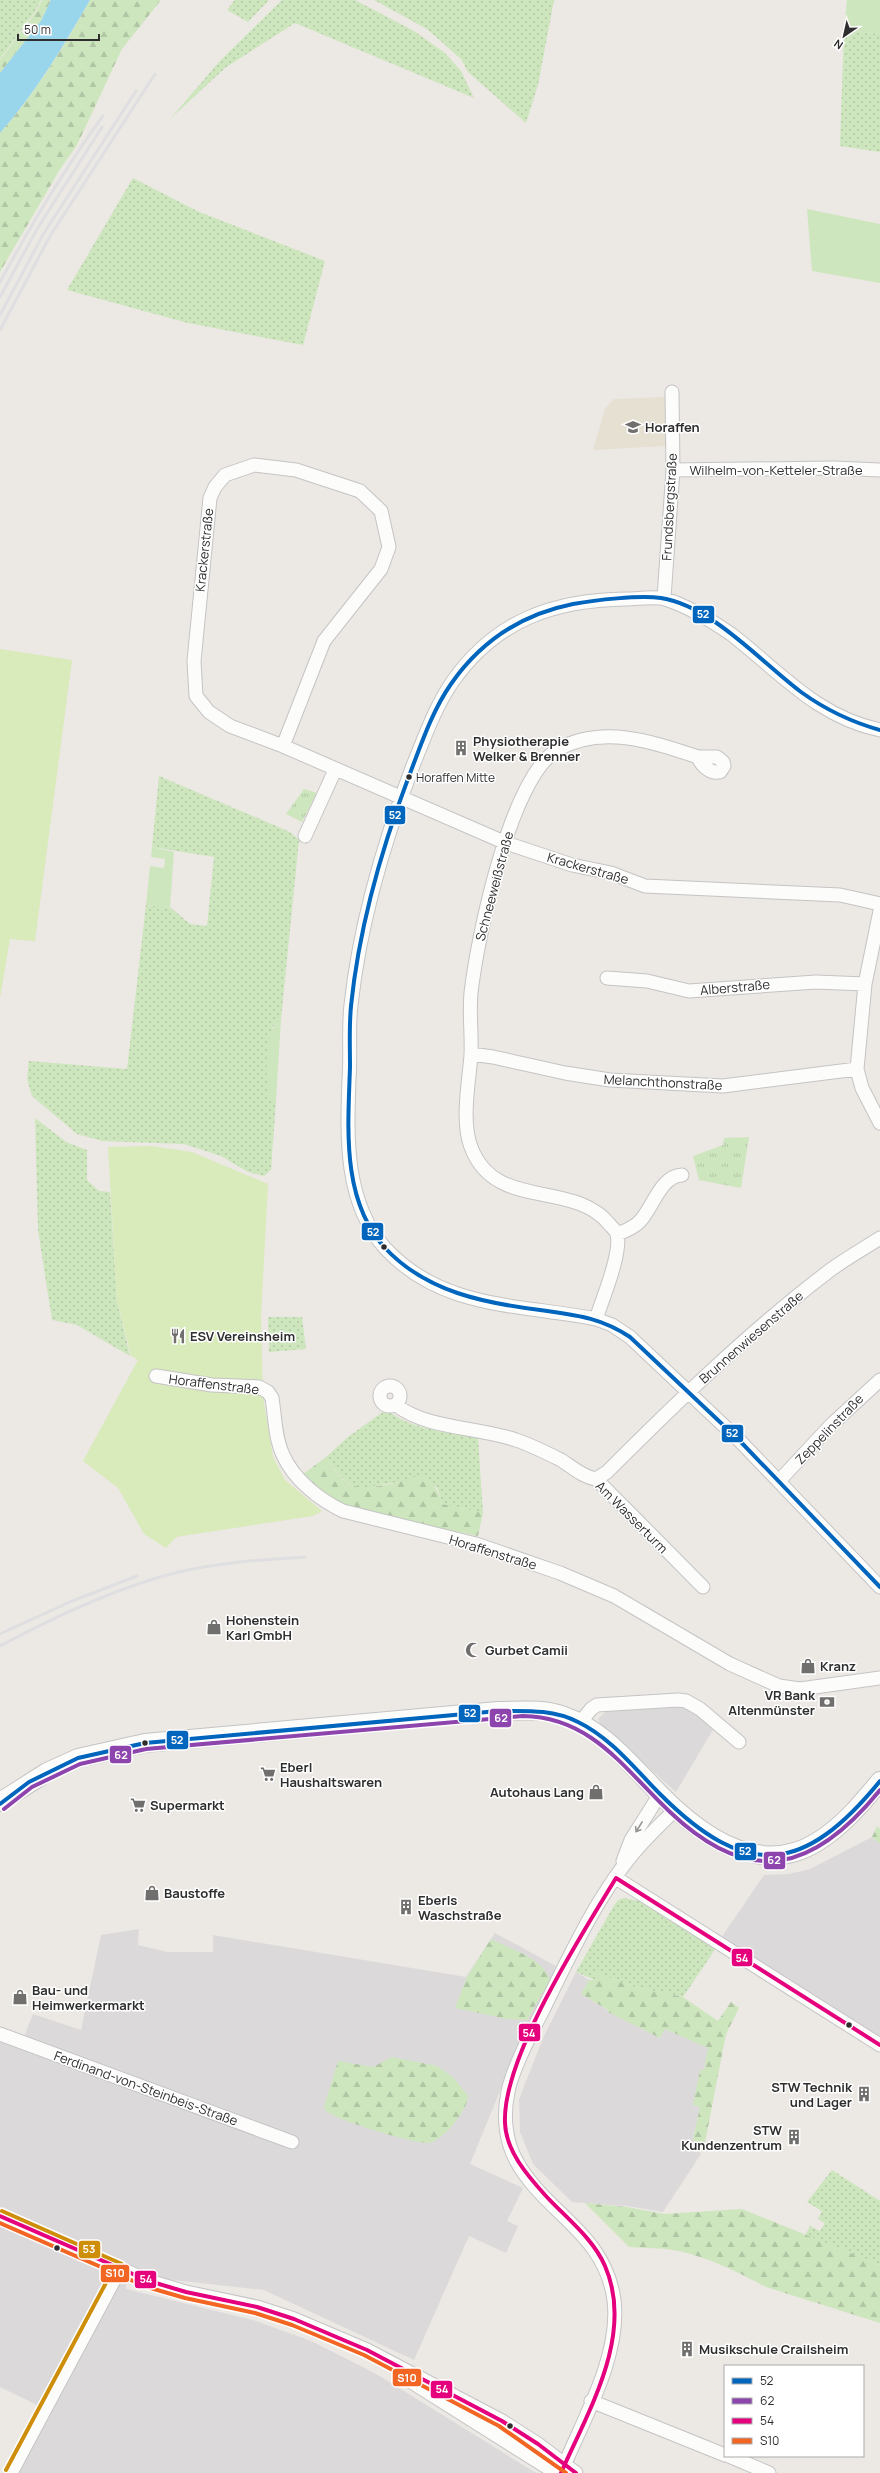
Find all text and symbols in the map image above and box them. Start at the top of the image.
scale bar [18,16,99,42]
north arrow [824,16,864,56]
text: 50 m [24,21,51,38]
text: N [831,36,846,53]
school or university icon: Horaffen [624,418,642,436]
place label: Horaffen [645,418,700,436]
street label: Frundsbergstraße [657,452,681,561]
street label: Wilhelm-von-Ketteler-Straße [689,461,863,479]
street label: Krackerstraße [191,507,217,593]
line badge: 52 [692,605,715,624]
text: 52 [697,606,709,621]
place label: Physiotherapie Welker & Brenner [473,732,580,765]
building icon: Physiotherapie Welker & Brenner [452,739,470,757]
place label: Horaffen Mitte [416,769,495,786]
marker: Horaffen Mitte [404,772,414,782]
line badge: 52 [384,805,406,825]
text: 52 [389,807,401,822]
street label: Schneeweißstraße [471,829,517,943]
street label: Krackerstraße [545,848,631,888]
street label: Alberstraße [699,975,771,999]
street label: Melanchthonstraße [603,1070,723,1094]
line badge: 52 [361,1222,384,1241]
text: 52 [367,1224,379,1239]
unlabelled marker [379,1242,389,1252]
street label: Brunnenwiesenstraße [695,1286,807,1387]
restaurant icon: ESV Vereinsheim [169,1327,187,1345]
place label: ESV Vereinsheim [190,1327,295,1345]
street label: Horaffenstraße [168,1370,261,1399]
street label: Zeppelinstraße [791,1390,867,1468]
line badge: 52 [721,1424,744,1443]
text: 52 [726,1425,738,1440]
street label: Am Wasserturm [592,1477,672,1557]
street label: Horaffenstraße [447,1530,539,1574]
place label: Hohenstein Karl GmbH [226,1611,299,1644]
shop icon: Hohenstein Karl GmbH [205,1618,223,1636]
mosque icon: Gurbet Camii [464,1641,482,1659]
place label: Gurbet Camii [485,1641,568,1659]
shop icon: Kranz [799,1657,817,1675]
place label: Kranz [820,1657,856,1675]
place label: VR Bank Altenmünster [728,1686,816,1719]
bank icon: VR Bank Altenmünster [818,1693,836,1711]
line badge: 52 [458,1704,481,1723]
text: 52 [464,1705,476,1720]
line badge: 62 [489,1708,512,1728]
text: 62 [494,1710,508,1725]
line badge: 52 [166,1730,189,1750]
text: 52 [171,1732,183,1747]
unlabelled marker [140,1738,150,1748]
line badge: 62 [109,1745,132,1764]
text: 62 [114,1747,128,1762]
place label: Eberl Haushaltswaren [280,1758,382,1791]
supermarket icon: Eberl Haushaltswaren [259,1765,277,1783]
place label: Autohaus Lang [490,1783,584,1801]
shop icon: Autohaus Lang [587,1783,605,1801]
supermarket icon: Supermarkt [129,1796,147,1814]
place label: Supermarkt [150,1796,225,1814]
one-way arrow [635,1821,643,1833]
line badge: 52 [734,1842,757,1861]
text: 52 [739,1843,751,1858]
line badge: 62 [763,1851,786,1870]
text: 62 [767,1852,781,1867]
shop icon: Baustoffe [143,1884,161,1902]
place label: Baustoffe [164,1884,225,1902]
place label: Eberls Waschstraße [418,1891,502,1924]
building icon: Eberls Waschstraße [397,1898,415,1916]
line badge: 54 [731,1948,753,1967]
text: 54 [735,1950,749,1965]
place label: Bau- und Heimwerkermarkt [32,1981,145,2014]
shop icon: Bau- und Heimwerkermarkt [11,1988,29,2006]
unlabelled marker [844,2020,854,2030]
line badge: 54 [518,2023,541,2042]
text: 54 [522,2025,536,2040]
street label: Ferdinand-von-Steinbeis-Straße [52,2046,241,2130]
place label: STW Technik und Lager [771,2078,853,2111]
building icon: STW Technik und Lager [855,2085,873,2103]
place label: STW Kundenzentrum [681,2121,782,2154]
building icon: STW Kundenzentrum [785,2128,803,2146]
line badge: 53 [78,2240,101,2259]
text: 53 [83,2241,95,2256]
unlabelled marker [52,2243,62,2253]
line badge: S10 [100,2264,130,2283]
text: S10 [105,2265,125,2280]
line badge: 54 [134,2270,157,2289]
text: 54 [139,2271,153,2286]
building icon: Musikschule Crailsheim [678,2340,696,2358]
place label: Musikschule Crailsheim [699,2340,848,2358]
legend [724,2365,864,2457]
line badge: S10 [392,2368,422,2387]
text: S10 [397,2370,417,2385]
text: 52 [760,2372,774,2389]
line badge: 54 [430,2380,453,2399]
text: 54 [435,2381,449,2396]
text: 62 [760,2392,774,2409]
text: 54 [760,2412,774,2429]
unlabelled marker [505,2421,515,2431]
text: S10 [760,2432,779,2449]

